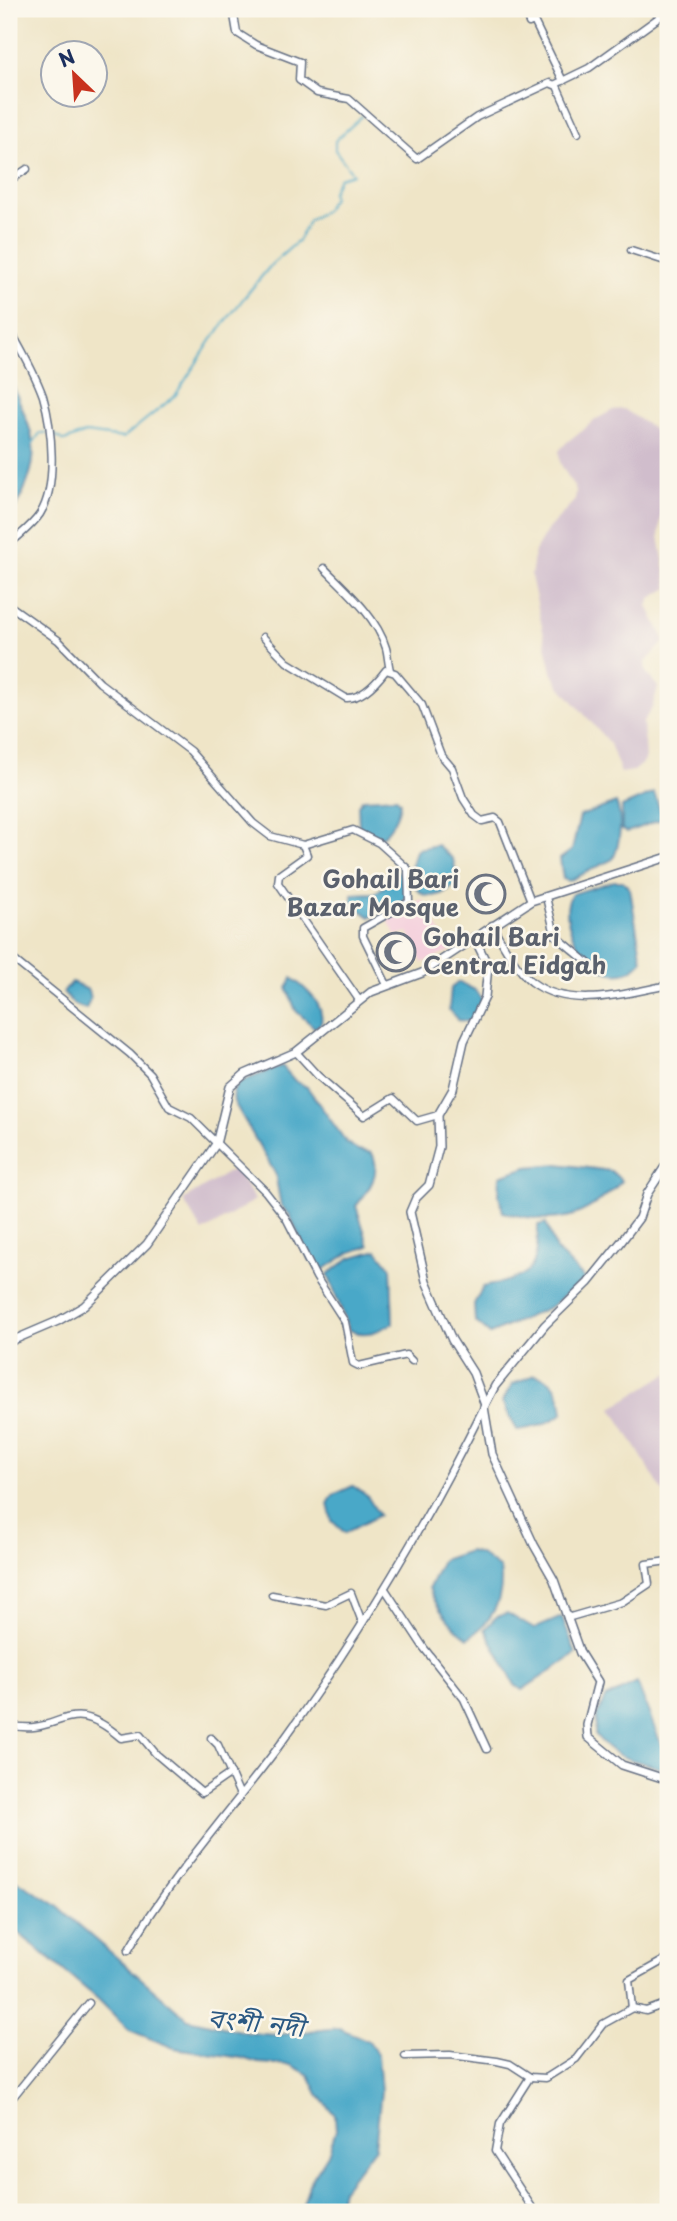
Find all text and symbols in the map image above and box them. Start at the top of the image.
north arrow [38,38,108,108]
text: N [54,42,79,74]
place label: Gohail Bari Bazar Mosque [286,860,459,924]
mosque icon: Gohail Bari Bazar Mosque [465,873,507,915]
place label: Gohail Bari Central Eidgah [423,918,607,982]
mosque icon: Gohail Bari Central Eidgah [375,931,417,973]
water label: বংশী নদী [206,1997,311,2046]

